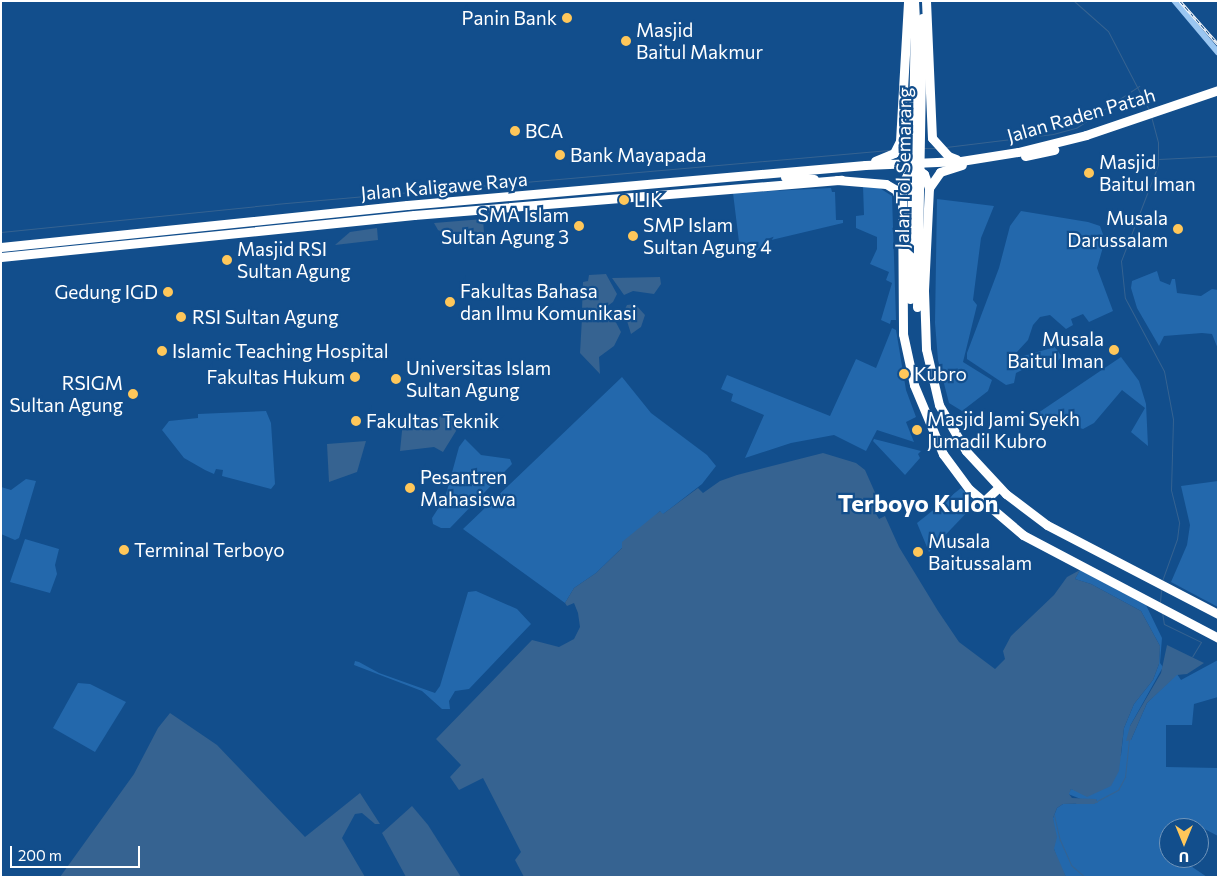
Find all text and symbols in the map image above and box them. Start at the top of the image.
place label: Panin Bank [461,7,557,29]
marker: Panin Bank [561,12,573,24]
place label: Masjid Baitul Makmur [636,19,763,63]
marker: Masjid Baitul Makmur [620,35,632,47]
street label: Jalan Raden Patah [1004,83,1158,147]
street label: Jalan Tol Semarang [890,87,916,249]
place label: BCA [525,120,563,142]
marker: BCA [509,125,521,137]
place label: Bank Mayapada [570,144,706,166]
marker: Bank Mayapada [554,149,566,161]
place label: Masjid Baitul Iman [1099,151,1196,195]
street label: Jalan Kaligawe Raya [360,167,528,205]
marker: Masjid Baitul Iman [1083,167,1095,179]
place label: LIK [634,189,663,211]
marker: LIK [618,194,630,206]
place label: SMA Islam Sultan Agung 3 [441,204,569,248]
place label: Musala Darussalam [1067,207,1168,251]
place label: SMP Islam Sultan Agung 4 [643,214,772,258]
marker: SMA Islam Sultan Agung 3 [573,220,585,232]
marker: Musala Darussalam [1172,223,1184,235]
marker: SMP Islam Sultan Agung 4 [627,230,639,242]
place label: Masjid RSI Sultan Agung [237,238,351,282]
marker: Masjid RSI Sultan Agung [221,254,233,266]
place label: Fakultas Bahasa dan Ilmu Komunikasi [460,280,637,324]
place label: Gedung IGD [54,281,158,303]
marker: Gedung IGD [162,286,174,298]
marker: Fakultas Bahasa dan Ilmu Komunikasi [444,296,456,308]
place label: RSI Sultan Agung [192,306,338,328]
marker: RSI Sultan Agung [174,310,188,324]
place label: Musala Baitul Iman [1007,328,1104,372]
place label: Islamic Teaching Hospital [172,340,389,362]
marker: Musala Baitul Iman [1108,344,1120,356]
marker: Islamic Teaching Hospital [156,345,168,357]
place label: Universitas Islam Sultan Agung [406,357,551,401]
place label: Kubro [914,363,967,385]
place label: Fakultas Hukum [206,366,345,388]
marker: Kubro [898,368,910,380]
marker: Fakultas Hukum [349,371,361,383]
place label: RSIGM Sultan Agung [9,372,123,416]
marker: Universitas Islam Sultan Agung [390,373,402,385]
marker: RSIGM Sultan Agung [127,388,139,400]
place label: Masjid Jami Syekh Jumadil Kubro [927,408,1080,452]
place label: Fakultas Teknik [366,410,499,432]
marker: Fakultas Teknik [350,415,362,427]
marker: Masjid Jami Syekh Jumadil Kubro [911,424,923,436]
place label: Pesantren Mahasiswa [420,466,516,510]
marker: Pesantren Mahasiswa [404,482,416,494]
district label: Terboyo Kulon [838,489,998,517]
place label: Musala Baitussalam [928,530,1032,574]
place label: Terminal Terboyo [134,539,284,561]
marker: Terminal Terboyo [118,544,130,556]
marker: Musala Baitussalam [912,546,924,558]
north arrow [1159,818,1209,868]
scale bar [12,836,142,868]
text: 200 m [18,846,62,864]
text: U [1179,849,1189,866]

